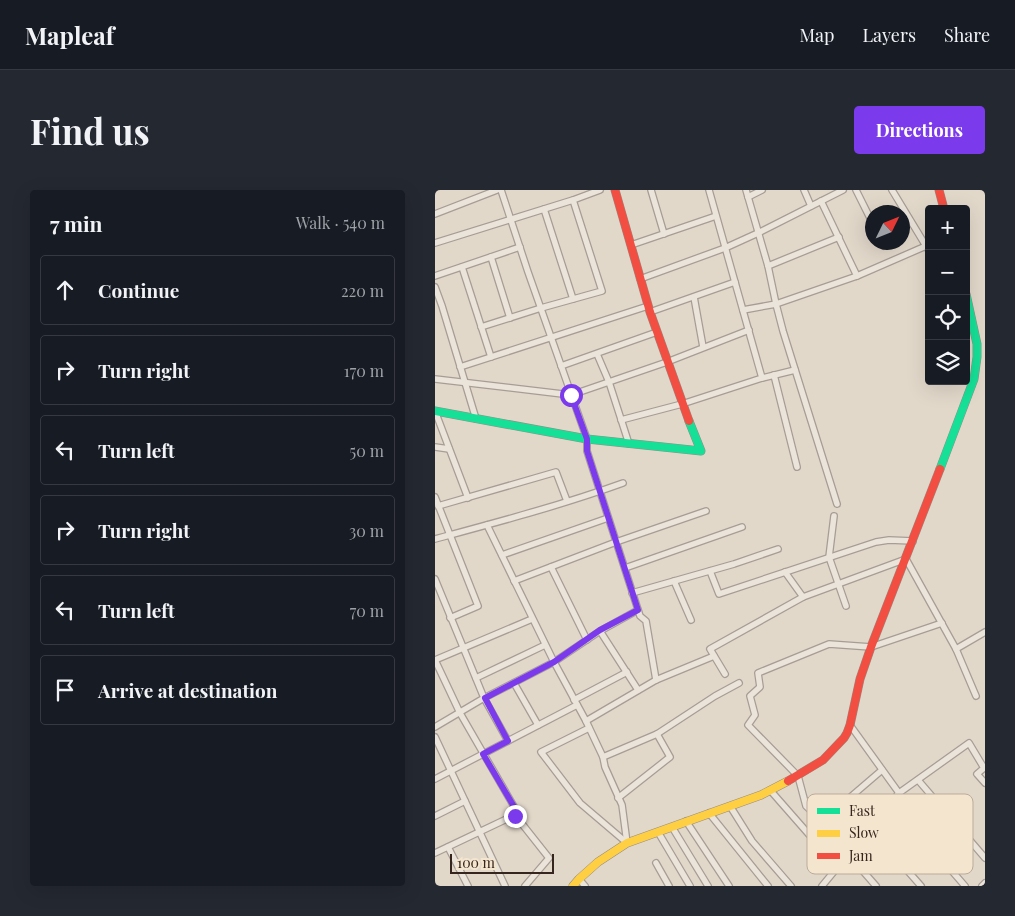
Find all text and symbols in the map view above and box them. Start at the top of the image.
text: Mapleaf [25,19,114,51]
text: Map [799,23,834,47]
text: Layers [862,23,916,47]
text: Share [944,23,990,47]
button: Directions [854,106,985,154]
text: Find us [30,107,150,154]
north arrow [865,205,910,250]
map controls [925,205,970,385]
button: + [925,205,970,250]
text: 7 min [50,209,103,237]
text: Walk · 540 m [296,212,385,233]
button: − [925,250,970,295]
icon: ahead [51,276,79,304]
text: Continue [98,277,179,303]
text: 220 m [341,280,384,301]
button: locate [925,295,970,340]
button: layers [925,340,970,385]
icon: right [51,356,79,384]
text: Turn right [98,357,190,383]
text: 170 m [344,360,384,381]
route start [560,384,583,407]
icon: left [51,436,79,464]
text: Turn left [98,437,175,463]
text: 50 m [350,440,384,461]
icon: right [51,516,79,544]
text: Turn right [98,517,190,543]
text: 30 m [349,520,384,541]
icon: left [51,596,79,624]
text: Turn left [98,597,175,623]
text: 70 m [350,600,384,621]
icon: arrive [51,676,79,704]
text: Arrive at destination [98,677,278,703]
legend [807,794,973,874]
text: Fast [849,801,876,820]
route end [504,805,527,828]
text: Slow [849,823,879,842]
text: Jam [848,846,873,865]
scale bar [450,851,554,874]
text: 100 m [457,853,495,872]

